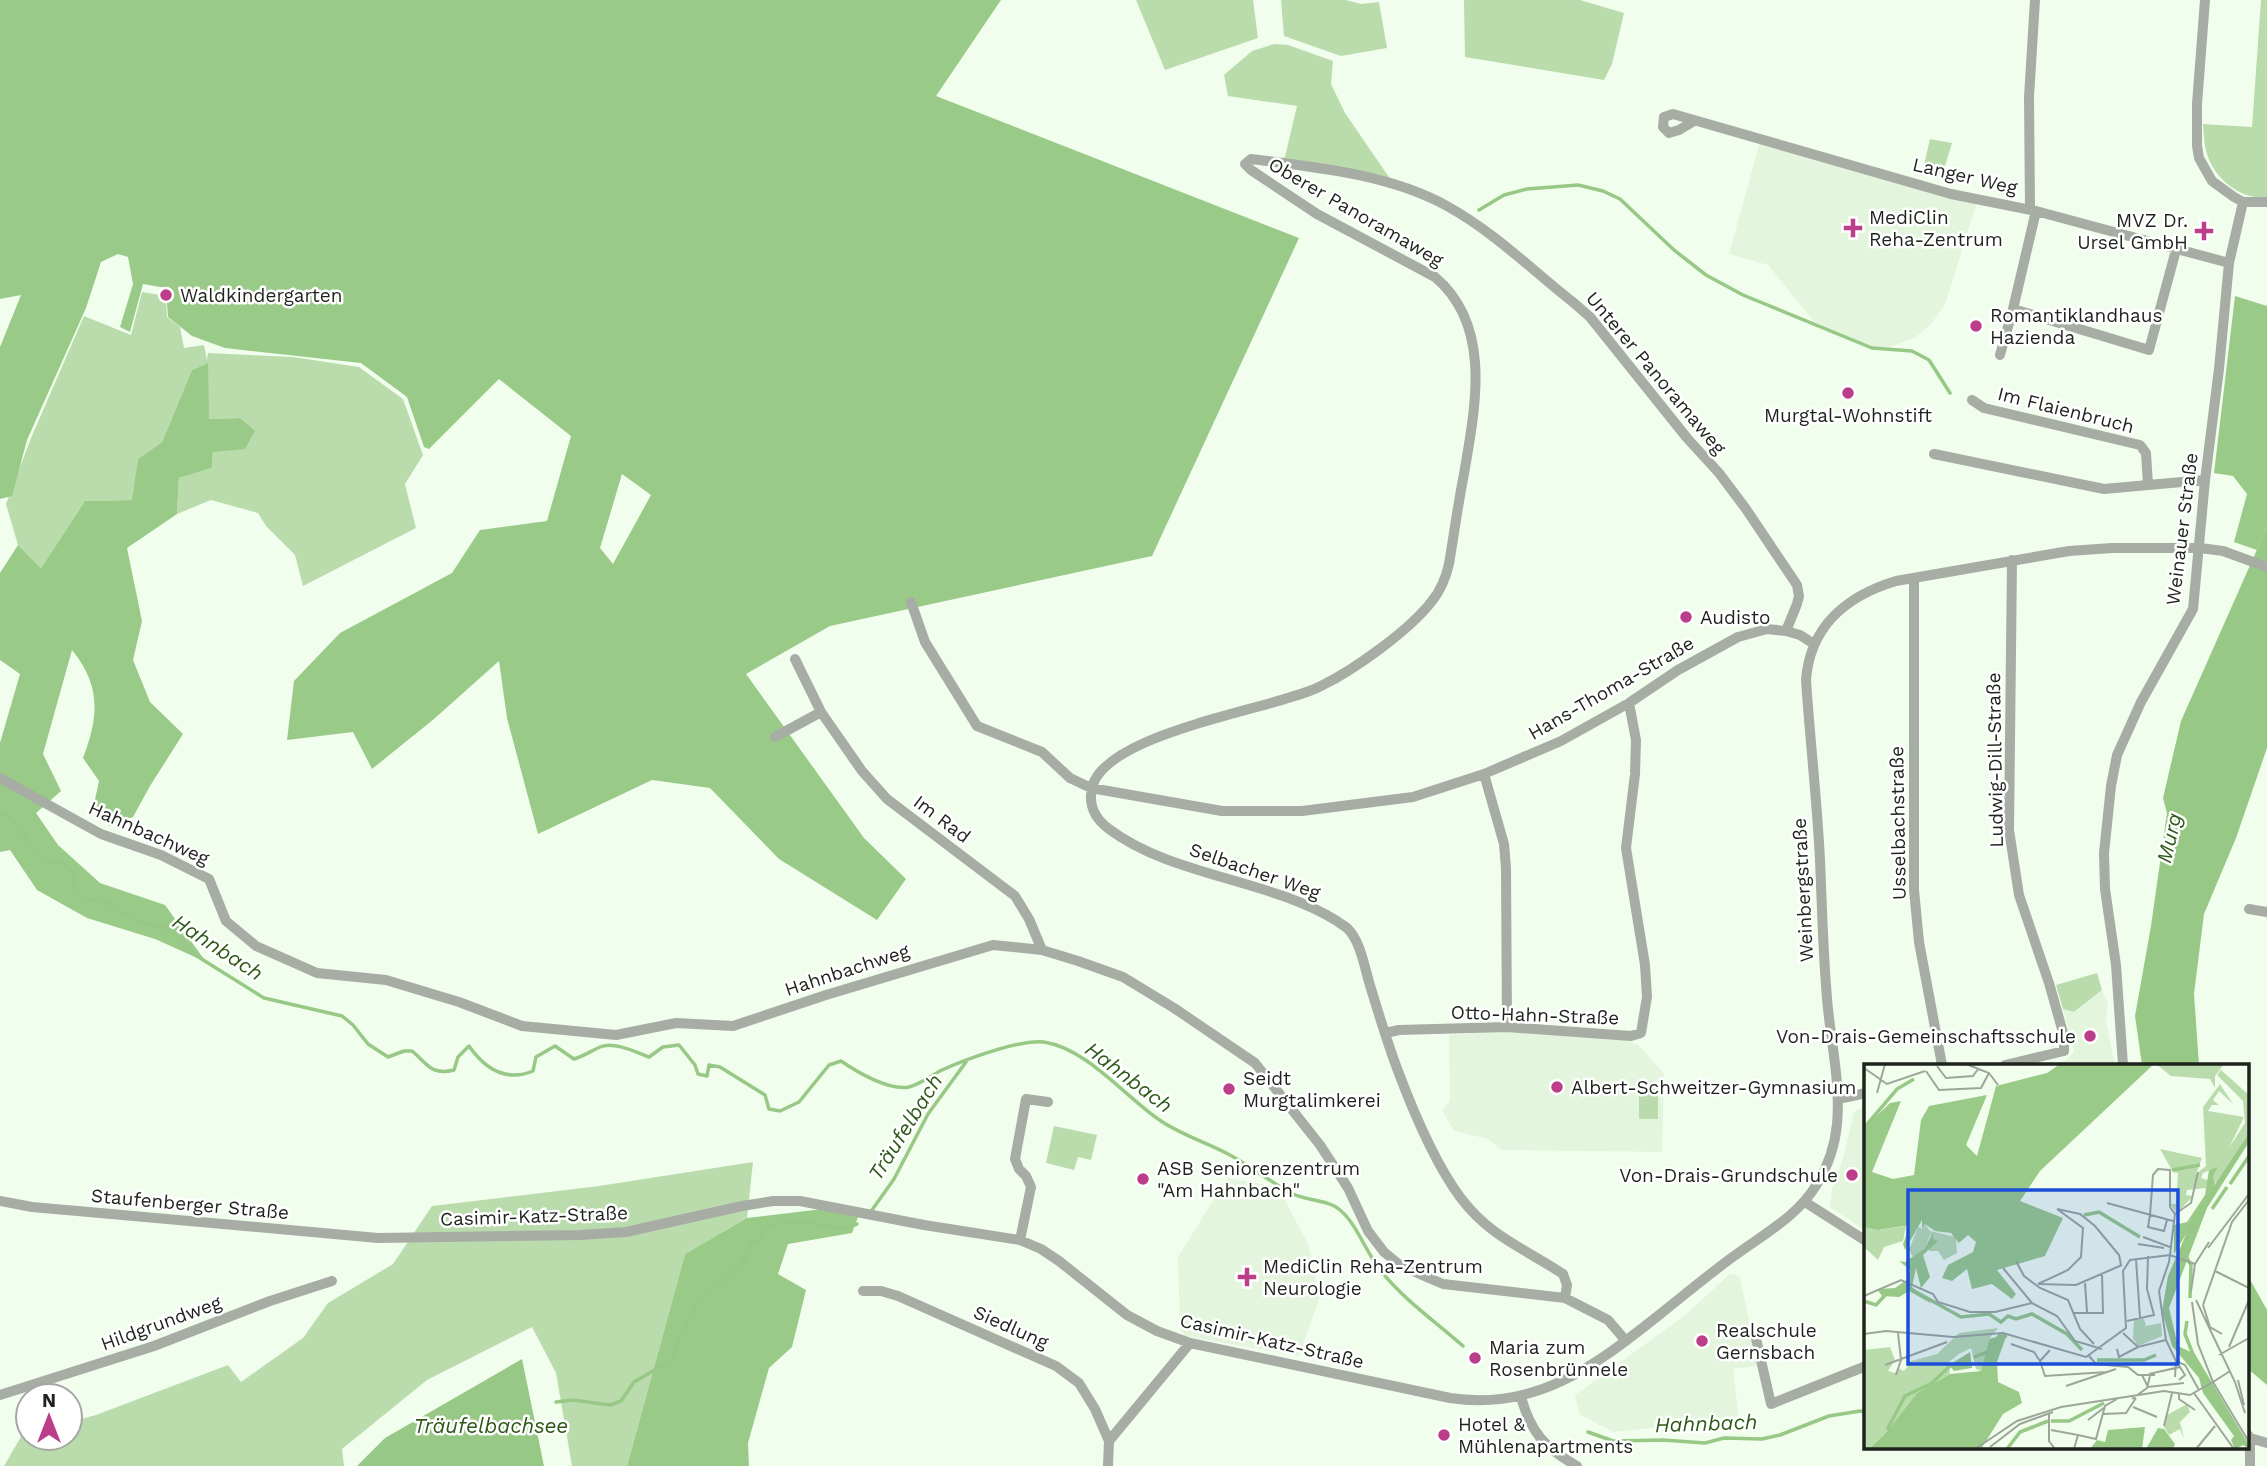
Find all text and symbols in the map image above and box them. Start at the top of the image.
street label: Oberer Panoramaweg [1264,152,1448,272]
street label: Langer Weg [1910,153,2021,199]
place label: MediClin Reha-Zentrum [1869,206,2003,251]
place label: MVZ Dr. Ursel GmbH [2077,209,2188,254]
marker: MediClin Reha-Zentrum [1843,218,1863,238]
marker: MVZ Dr. Ursel GmbH [2194,221,2214,241]
place label: Waldkindergarten [180,284,342,307]
marker: Waldkindergarten [158,287,174,303]
street label: Unterer Panoramaweg [1581,287,1731,460]
place label: Romantiklandhaus Hazienda [1990,304,2162,349]
marker: Romantiklandhaus Hazienda [1968,318,1984,334]
street label: Im Flaienbruch [1995,382,2137,438]
marker: Murgtal-Wohnstift [1840,385,1856,401]
place label: Murgtal-Wohnstift [1764,404,1932,427]
street label: Weinauer Straße [2161,451,2203,607]
place label: Audisto [1700,606,1770,629]
marker: Audisto [1678,609,1694,625]
street label: Hans-Thoma-Straße [1524,631,1698,745]
street label: Ludwig-Dill-Straße [1982,672,2008,848]
street label: Usselbachstraße [1885,746,1911,900]
street label: Im Rad [909,790,975,848]
street label: Hahnbachweg [85,796,214,870]
water label: Murg [2151,810,2187,865]
street label: Weinbergstraße [1788,817,1818,963]
street label: Selbacher Weg [1186,838,1324,904]
water label: Hahnbach [168,909,268,985]
street label: Hahnbachweg [782,939,913,1001]
street label: Otto-Hahn-Straße [1450,1001,1620,1029]
place label: Von-Drais-Gemeinschaftsschule [1776,1025,2076,1048]
marker: Von-Drais-Gemeinschaftsschule [2082,1028,2098,1044]
water label: Hahnbach [1080,1036,1178,1118]
inset map [1864,1064,2250,1448]
place label: Seidt Murgtalimkerei [1243,1067,1381,1112]
water label: Träufelbach [862,1069,948,1185]
place label: Albert-Schweitzer-Gymnasium [1571,1076,1856,1099]
marker: Albert-Schweitzer-Gymnasium [1549,1079,1565,1095]
marker: Seidt Murgtalimkerei [1221,1081,1237,1097]
place label: ASB Seniorenzentrum "Am Hahnbach" [1157,1157,1360,1202]
place label: Von-Drais-Grundschule [1619,1164,1838,1187]
marker: Von-Drais-Grundschule [1844,1167,1860,1183]
marker: ASB Seniorenzentrum "Am Hahnbach" [1135,1171,1151,1187]
street label: Staufenberger Straße [90,1184,290,1224]
street label: Casimir-Katz-Straße [440,1201,628,1231]
place label: MediClin Reha-Zentrum Neurologie [1263,1255,1483,1300]
marker: MediClin Reha-Zentrum Neurologie [1237,1267,1257,1287]
street label: Hildgrundweg [98,1290,225,1355]
street label: Siedlung [970,1300,1053,1354]
street label: Casimir-Katz-Straße [1178,1309,1366,1373]
place label: Realschule Gernsbach [1716,1319,1817,1364]
marker: Realschule Gernsbach [1694,1333,1710,1349]
place label: Maria zum Rosenbrünnele [1489,1336,1628,1381]
marker: Maria zum Rosenbrünnele [1467,1350,1483,1366]
north arrow [14,1382,84,1452]
text: N [42,1389,56,1412]
water label: Hahnbach [1654,1409,1758,1437]
water label: Träufelbachsee [414,1413,568,1438]
place label: Hotel & Mühlenapartments [1458,1413,1633,1458]
marker: Hotel & Mühlenapartments [1436,1427,1452,1443]

